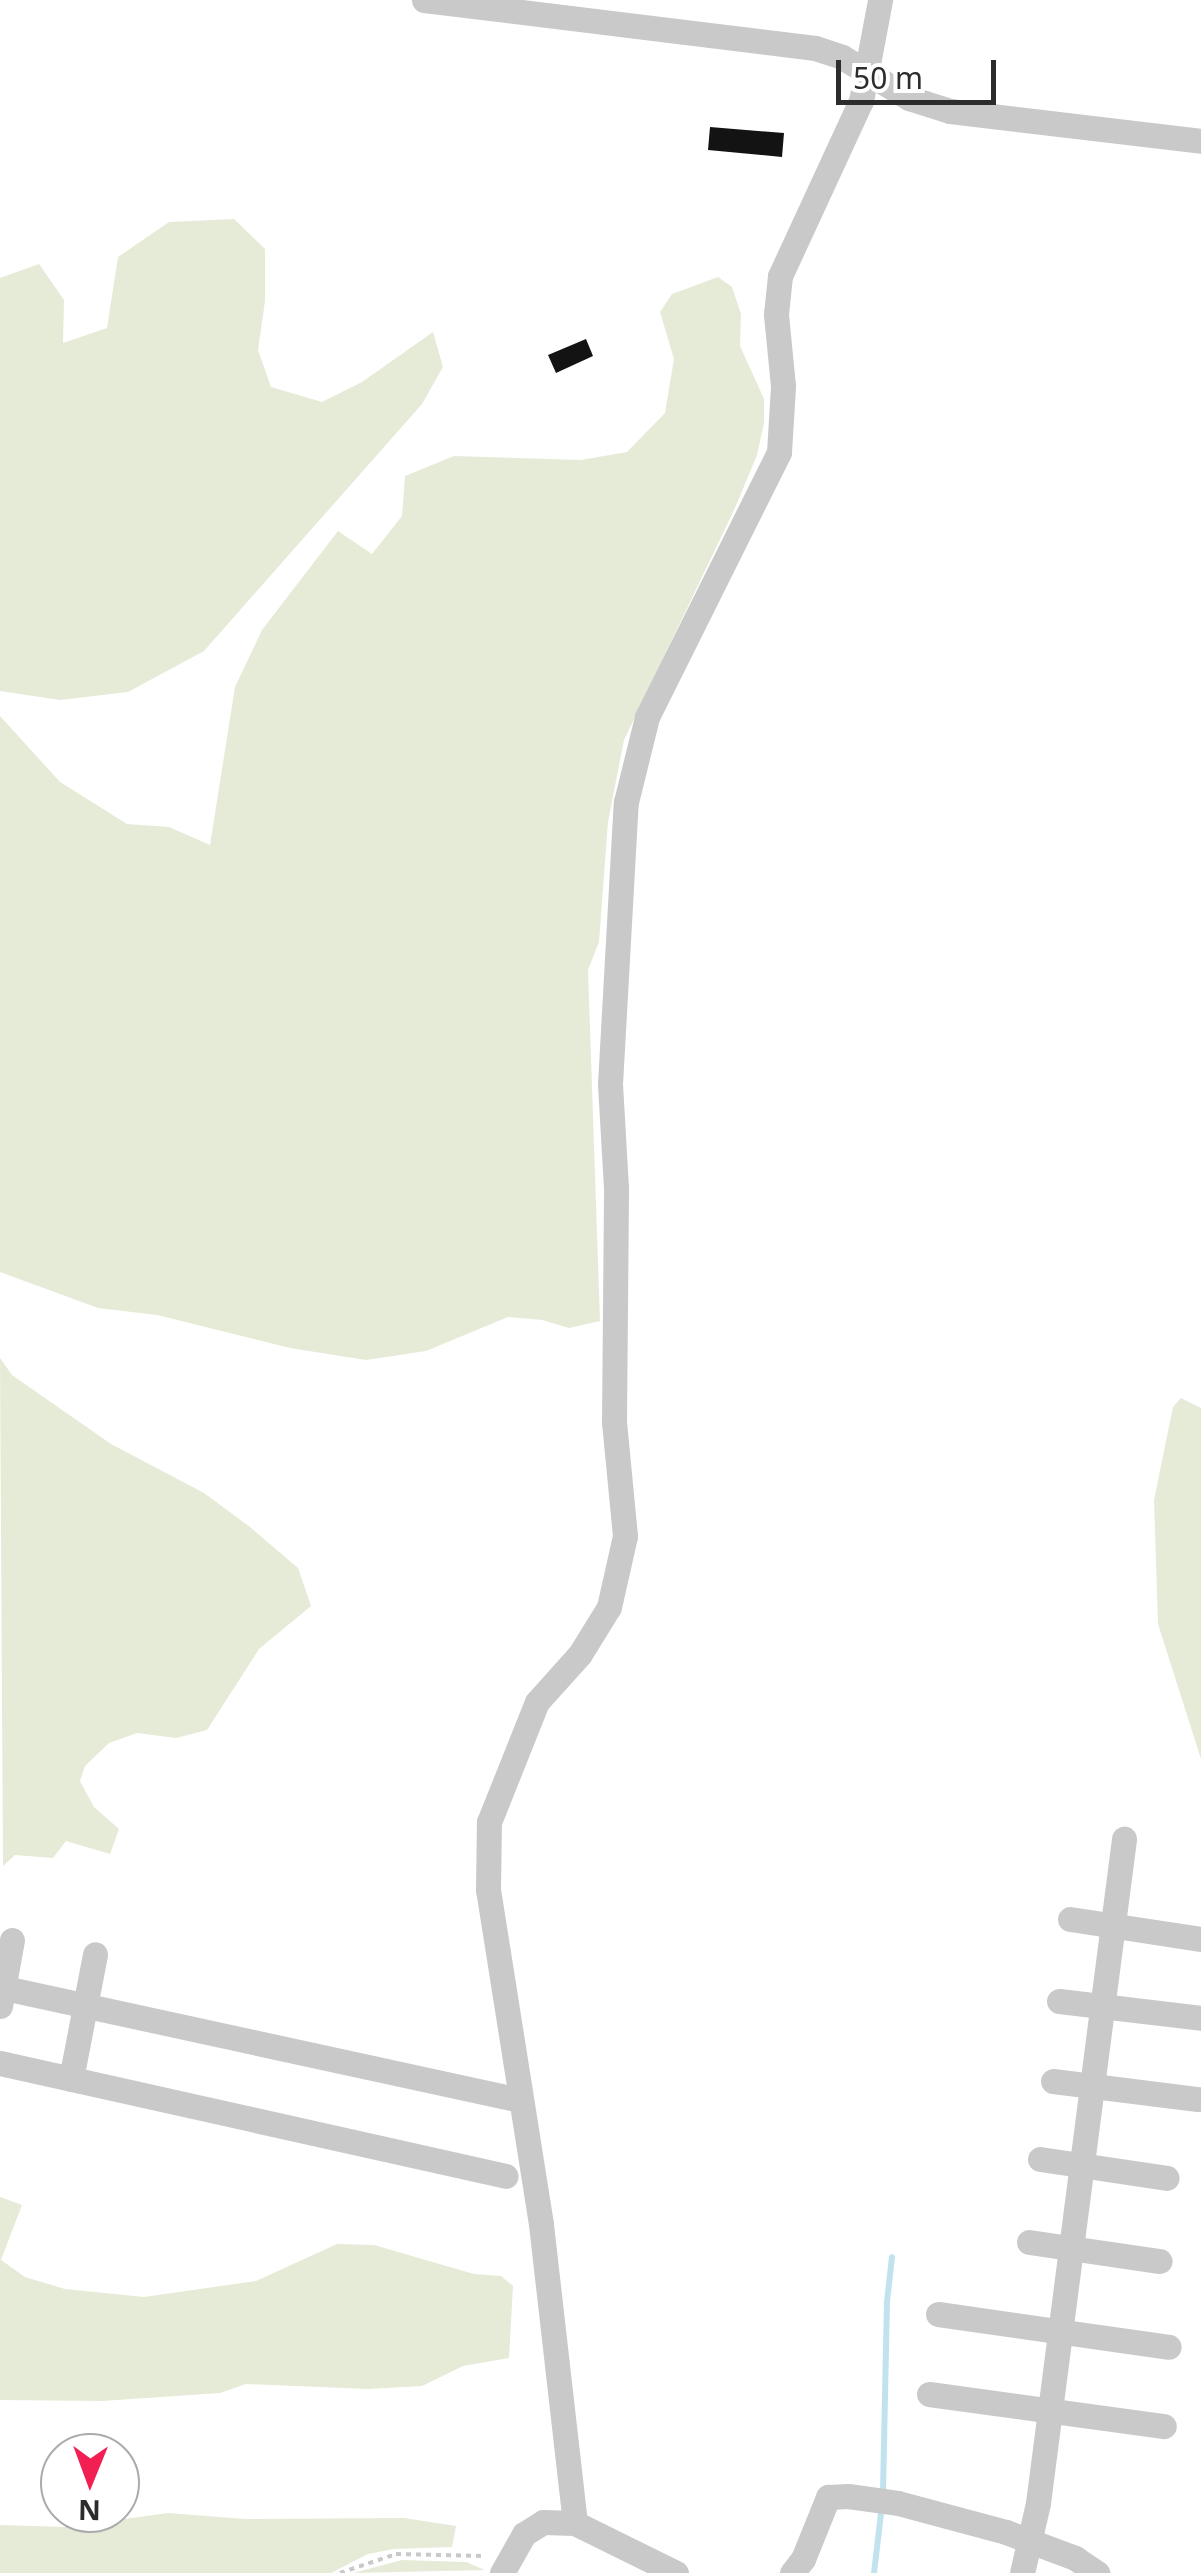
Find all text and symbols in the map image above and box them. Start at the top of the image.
scale bar [841,40,1001,102]
text: 50 m [853,57,923,98]
north arrow [40,2433,140,2533]
text: N [78,2492,101,2530]

